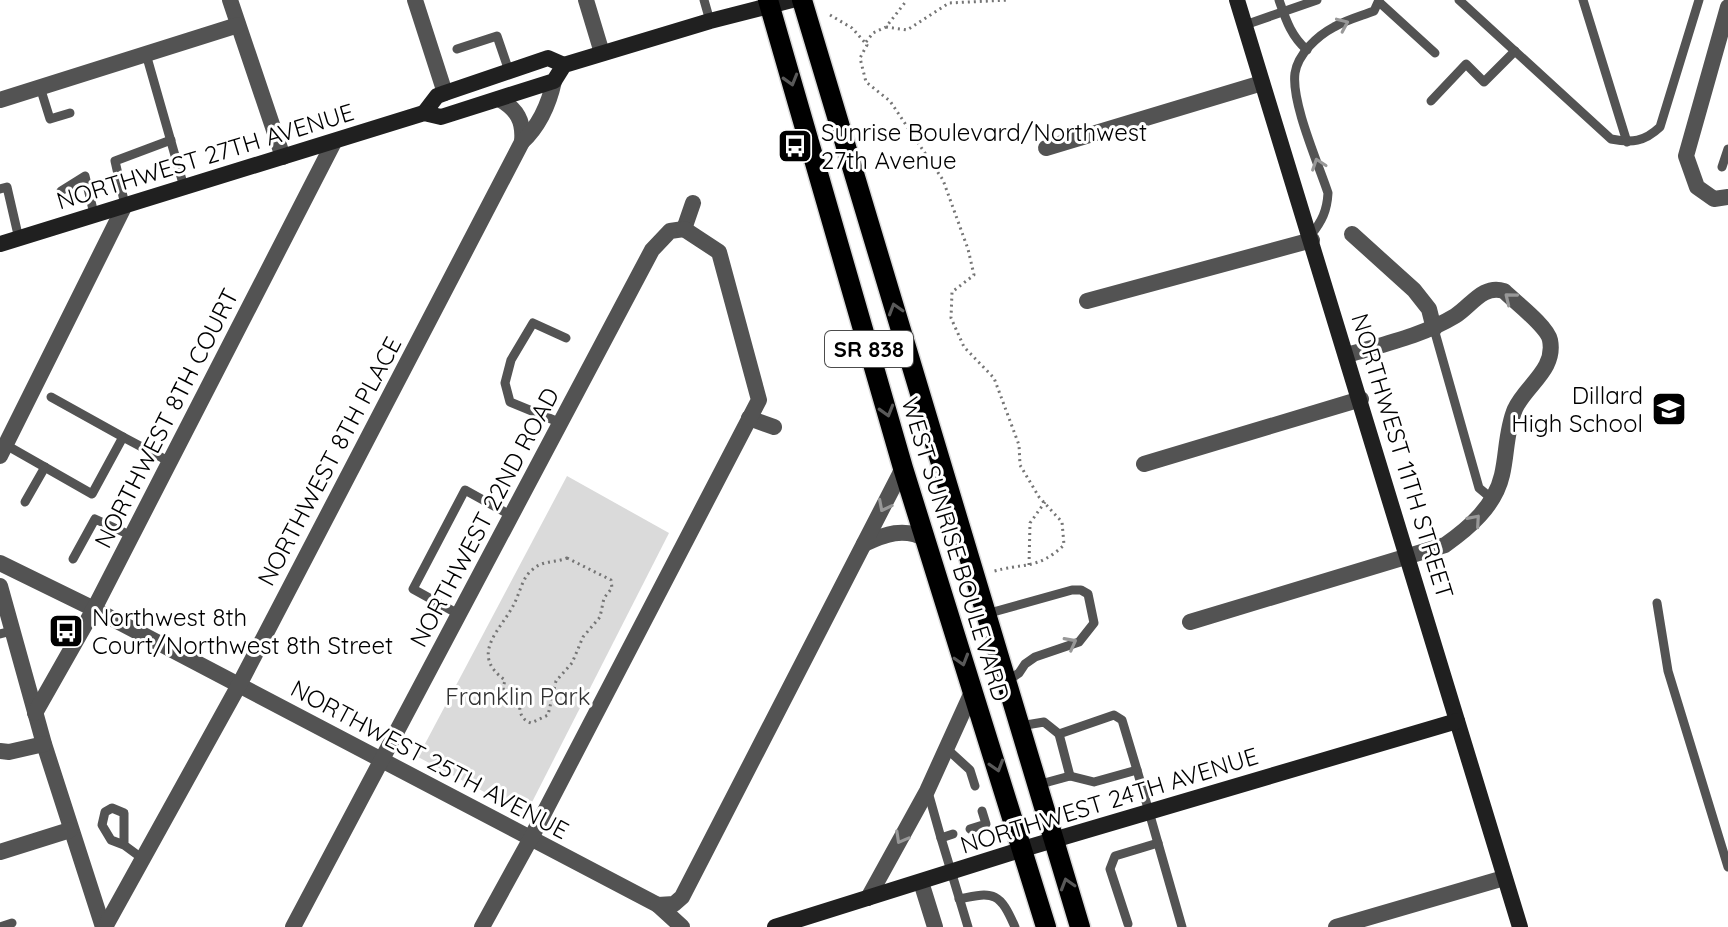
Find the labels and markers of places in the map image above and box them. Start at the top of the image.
place label: Sunrise Boulevard/Northwest 27th Avenue [821,117,1147,175]
bus stop icon: Sunrise Boulevard/Northwest 27th Avenue [776,127,814,165]
place label: Dillard High School [1511,380,1643,438]
school or university icon: Dillard High School [1650,390,1688,428]
place label: Northwest 8th Court/Northwest 8th Street [92,602,393,660]
bus stop icon: Northwest 8th Court/Northwest 8th Street [47,612,85,650]

